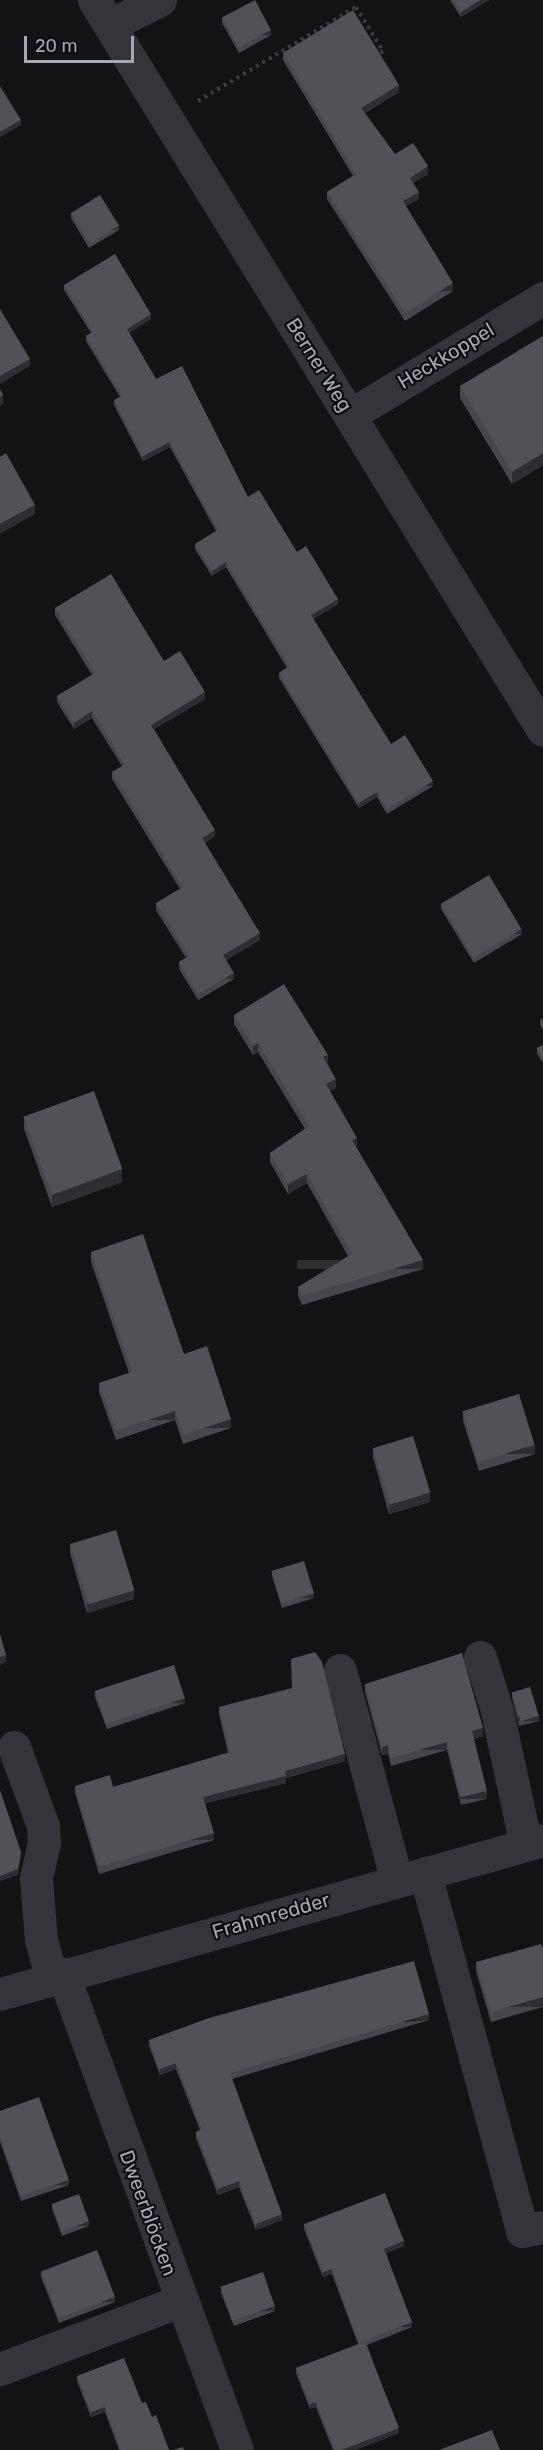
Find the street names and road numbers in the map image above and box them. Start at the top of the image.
street label: Berner Weg [281,313,357,417]
street label: Heckkoppel [394,318,498,394]
street label: Frahmredder [210,1888,332,1944]
street label: Dweerblöcken [114,2147,182,2279]

